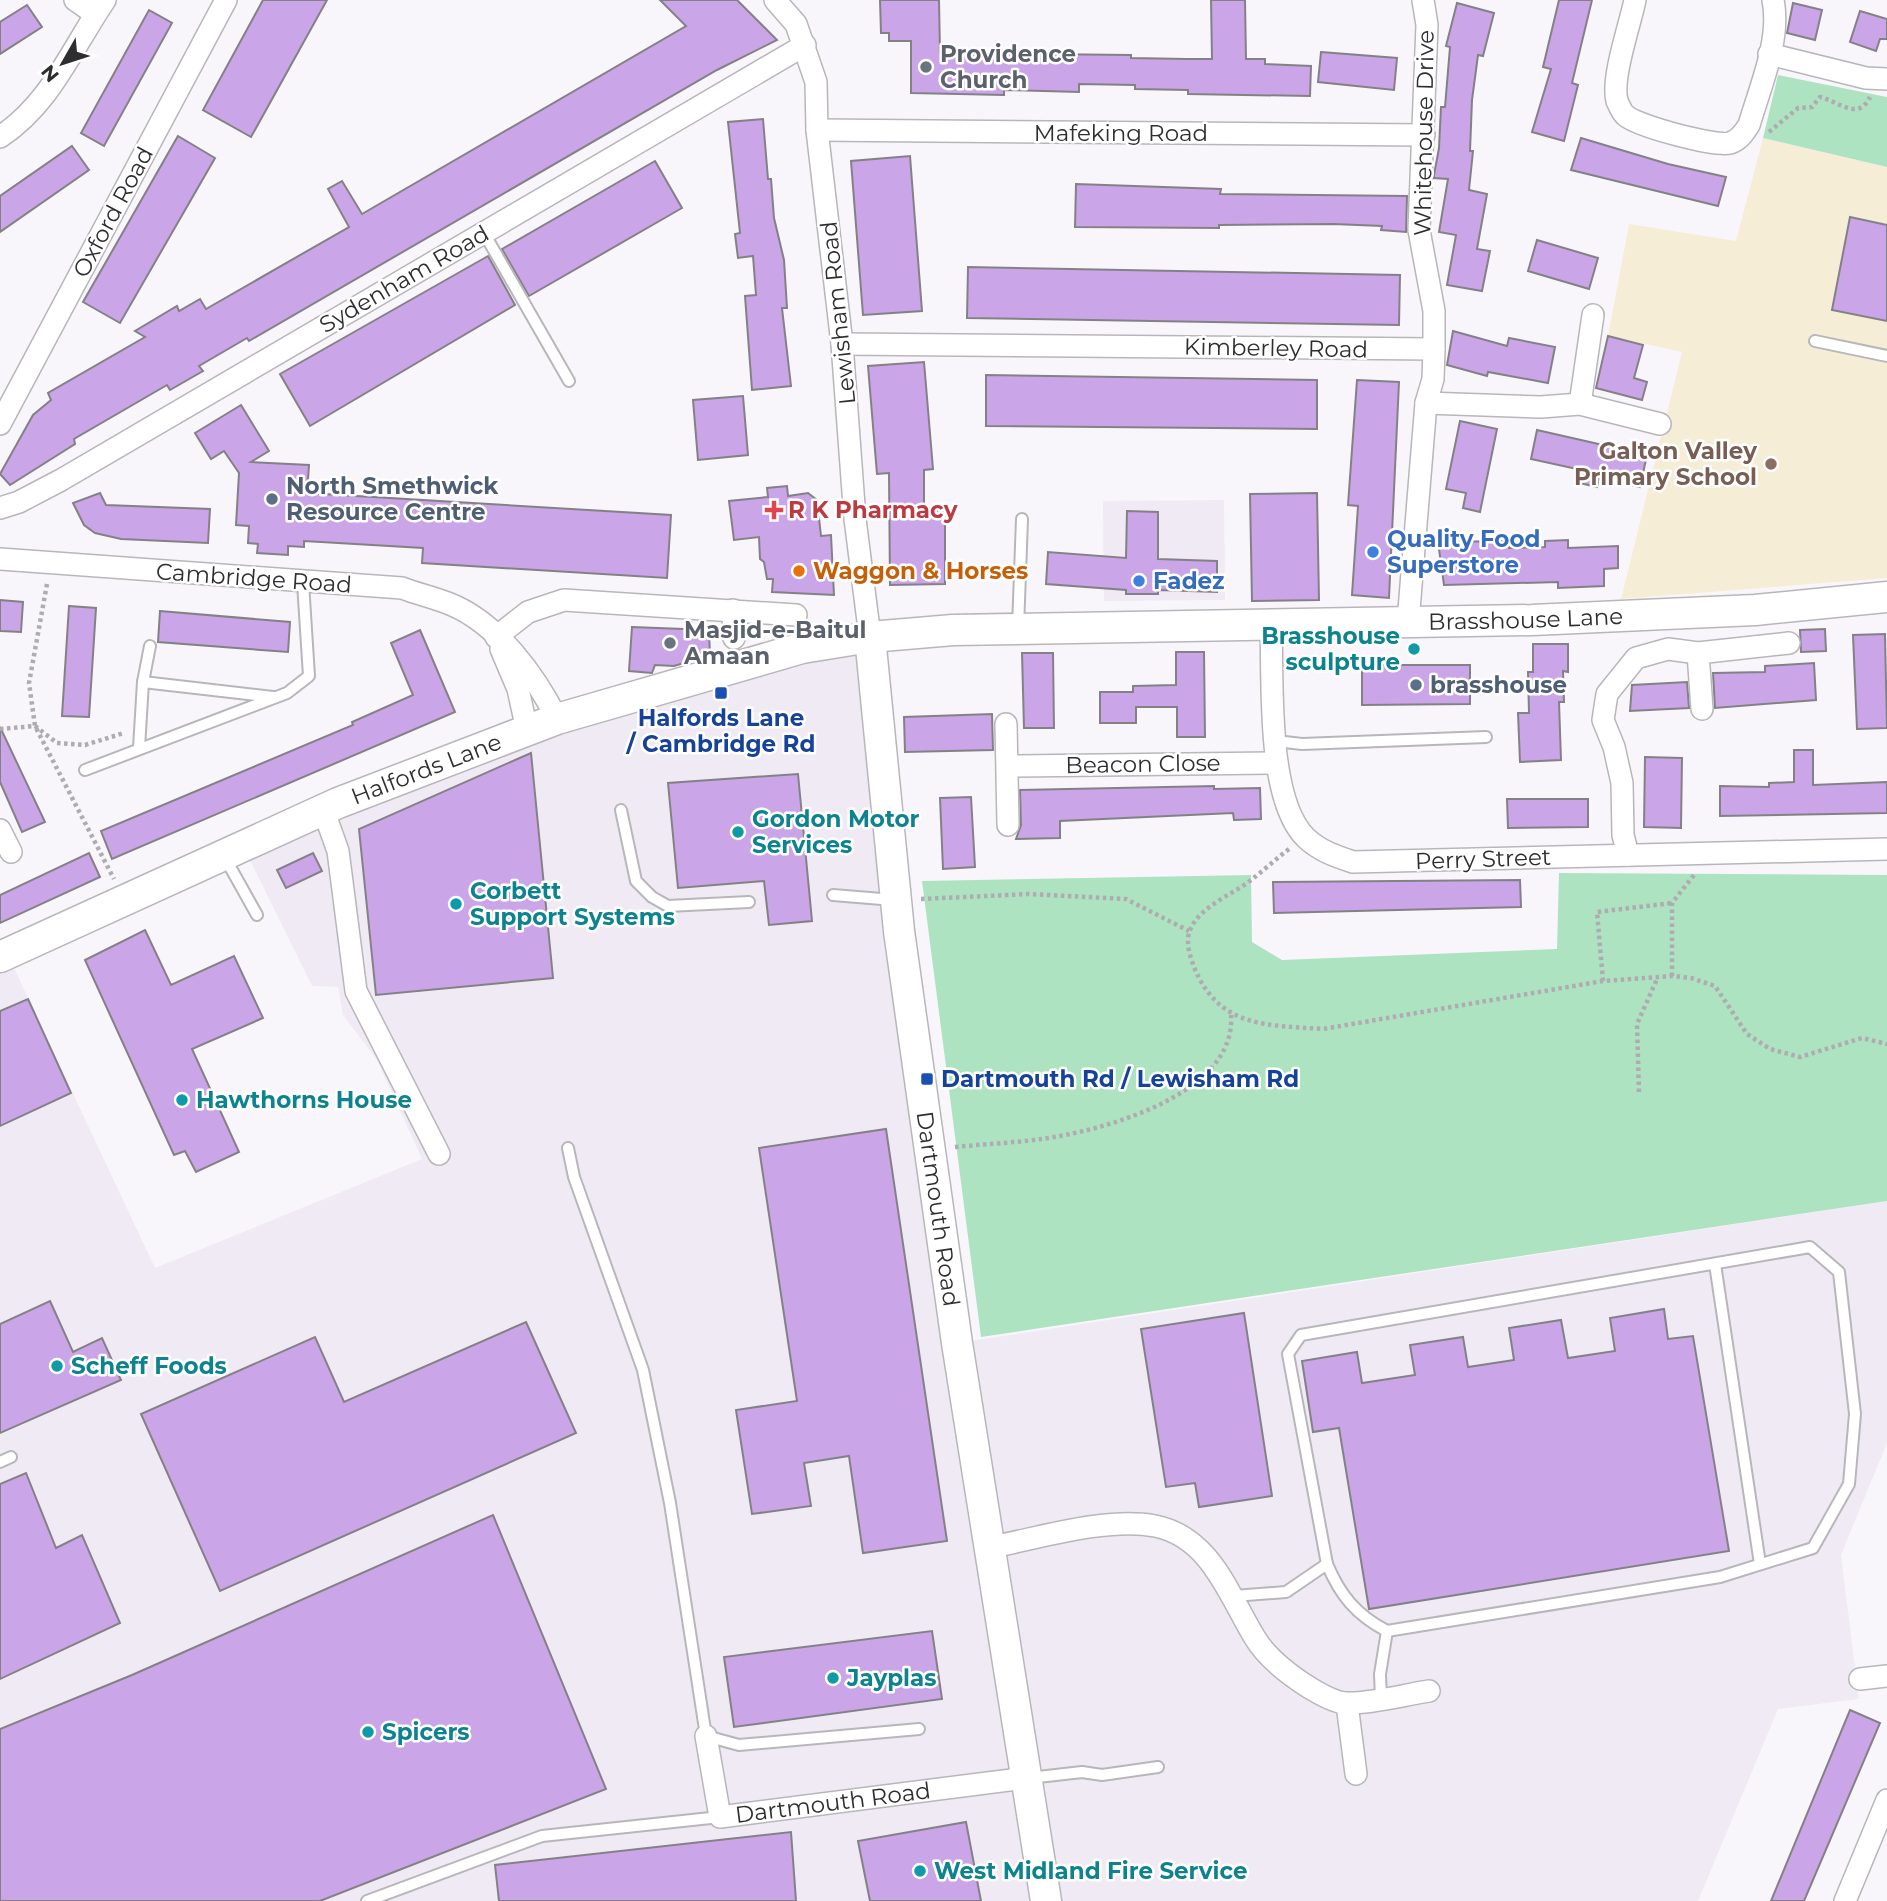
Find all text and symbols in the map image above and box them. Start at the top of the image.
north arrow [28,28,98,98]
street label: Whitehouse Drive [1408,30,1440,236]
place label: Providence Church [940,40,1076,94]
marker: Providence Church [918,59,934,75]
text: N [36,60,64,87]
street label: Mafeking Road [1034,119,1208,147]
street label: Oxford Road [67,142,159,282]
street label: Sydenham Road [314,219,494,339]
street label: Lewisham Road [814,220,862,406]
street label: Kimberley Road [1184,332,1368,364]
place label: Galton Valley Primary School [1574,437,1757,491]
marker: Galton Valley Primary School [1763,456,1779,472]
place label: North Smethwick Resource Centre [286,472,499,526]
marker: North Smethwick Resource Centre [264,491,280,507]
place label: R K Pharmacy [788,496,958,524]
marker: R K Pharmacy [766,502,782,518]
place label: Quality Food Superstore [1387,525,1540,579]
marker: Quality Food Superstore [1365,544,1381,560]
street label: Cambridge Road [155,557,353,599]
place label: Waggon & Horses [813,557,1028,585]
marker: Waggon & Horses [791,563,807,579]
place label: Fadez [1153,567,1224,595]
marker: Fadez [1131,573,1147,589]
street label: Brasshouse Lane [1428,602,1624,636]
place label: Masjid-e-Baitul Amaan [683,616,866,670]
place label: Brasshouse sculpture [1261,622,1400,676]
marker: Masjid-e-Baitul Amaan [662,635,678,651]
marker: Brasshouse sculpture [1406,641,1422,657]
place label: brasshouse [1430,671,1567,699]
marker: brasshouse [1408,677,1424,693]
marker: Halfords Lane / Cambridge Rd [713,685,729,701]
place label: Halfords Lane / Cambridge Rd [626,704,815,758]
street label: Halfords Lane [347,728,505,811]
street label: Beacon Close [1065,749,1221,779]
place label: Gordon Motor Services [752,805,920,859]
marker: Gordon Motor Services [730,824,746,840]
street label: Perry Street [1414,843,1552,875]
place label: Corbett Support Systems [470,877,675,931]
marker: Corbett Support Systems [448,896,464,912]
place label: Dartmouth Rd / Lewisham Rd [941,1065,1299,1093]
marker: Dartmouth Rd / Lewisham Rd [919,1071,935,1087]
place label: Hawthorns House [196,1086,412,1114]
marker: Hawthorns House [174,1092,190,1108]
street label: Dartmouth Road [911,1109,966,1308]
place label: Scheff Foods [71,1352,227,1380]
marker: Scheff Foods [49,1358,65,1374]
place label: Jayplas [846,1664,936,1692]
marker: Jayplas [825,1670,841,1686]
place label: Spicers [382,1718,470,1746]
marker: Spicers [360,1724,376,1740]
street label: Dartmouth Road [733,1776,932,1829]
place label: West Midland Fire Service [934,1857,1247,1885]
marker: West Midland Fire Service [912,1863,928,1879]

